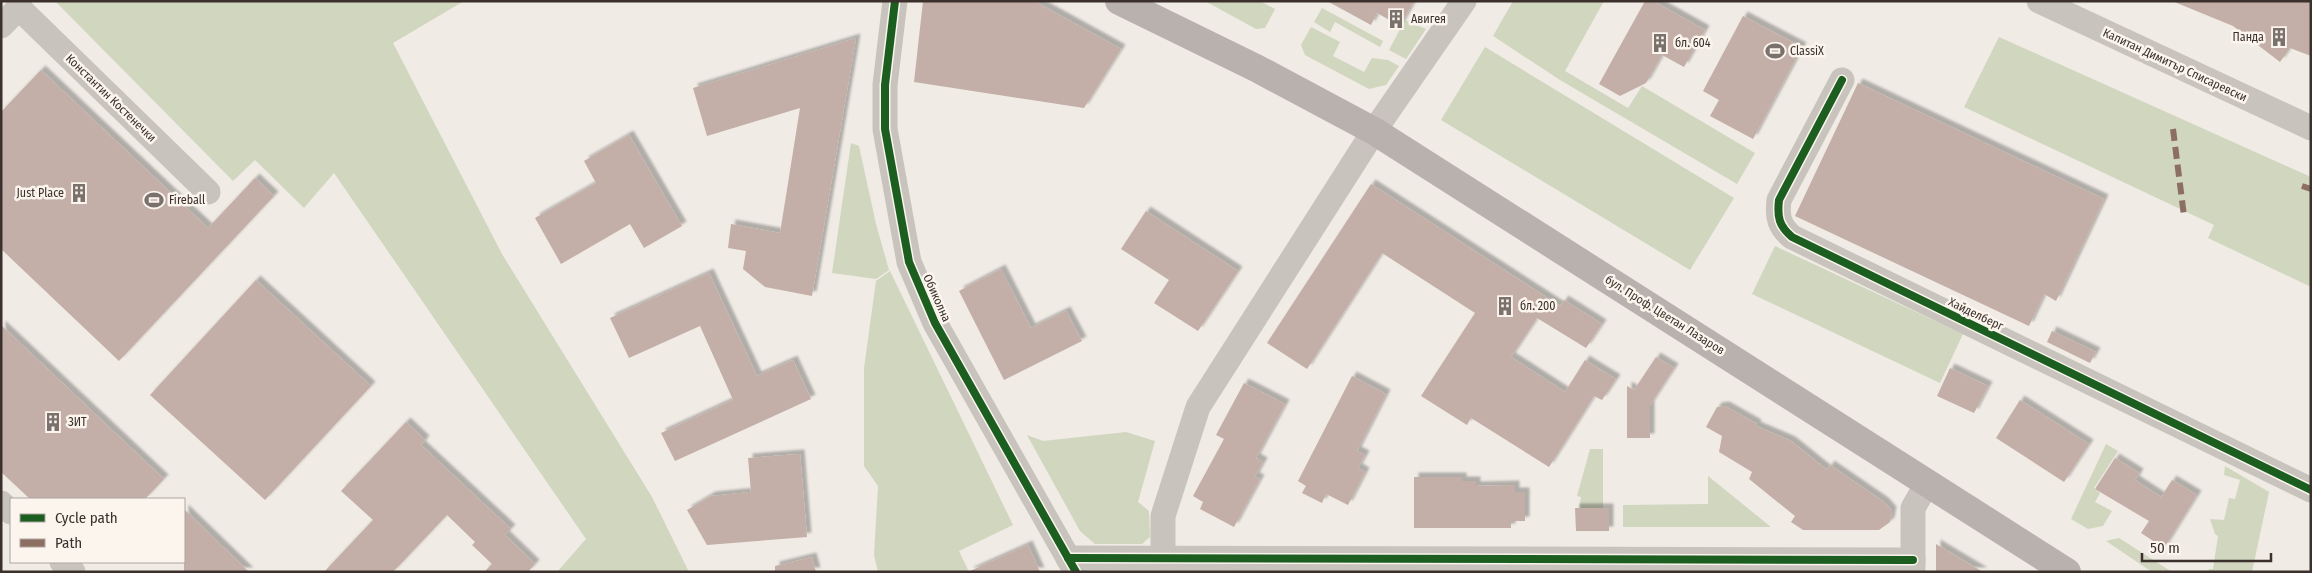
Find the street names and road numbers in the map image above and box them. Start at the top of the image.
street label: Капитан Димитър Списаревски [2101,25,2249,105]
street label: Константин Костенечки [63,51,159,145]
street label: Обиколна [920,272,954,324]
street label: бул. Проф. Цветан Лазаров [1603,272,1727,358]
street label: Хайделберг [1946,295,2006,333]

